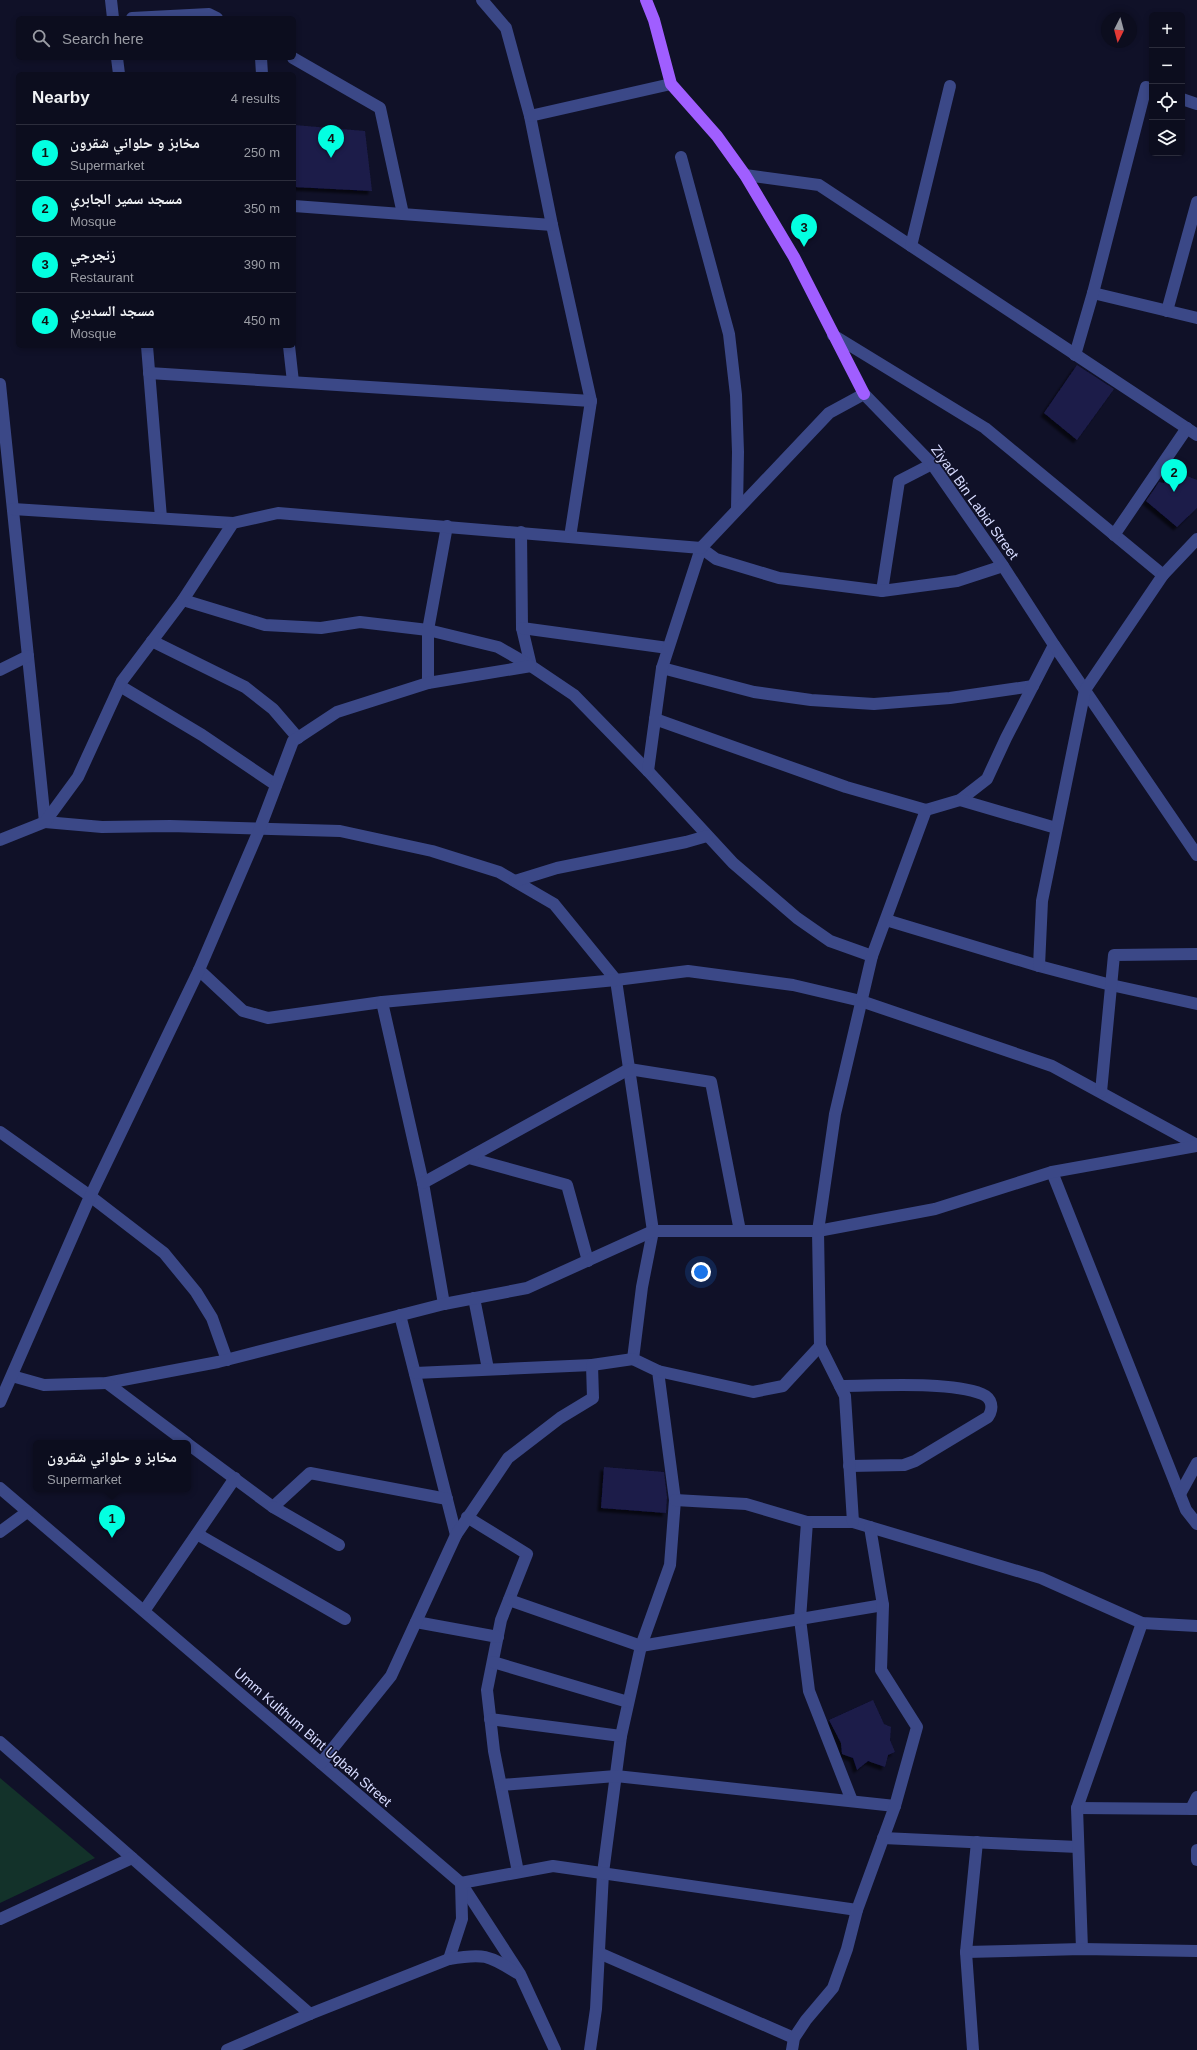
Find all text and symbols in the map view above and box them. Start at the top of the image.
north arrow [1101,12,1137,48]
map controls [1149,12,1185,156]
button: + [1149,12,1185,48]
search box [16,16,296,60]
icon: search [30,27,52,49]
text: Search here [62,30,144,47]
button: − [1149,48,1185,84]
button: locate [1149,84,1185,120]
text: Nearby [32,88,90,107]
text: 4 results [231,91,280,106]
button: layers [1149,120,1185,156]
pin: 4 [318,125,344,158]
text: مخابز و حلواني شقرون [70,134,200,151]
text: 1 [41,145,49,160]
text: 250 m [244,145,280,160]
text: Supermarket [70,158,144,173]
text: مسجد سمير الجابري [70,190,182,207]
text: 2 [41,201,49,216]
text: 350 m [244,201,280,216]
text: Mosque [70,214,116,229]
pin: 3 [791,214,817,247]
text: زنجرجي [70,246,116,263]
text: 3 [41,257,49,272]
text: 390 m [244,257,280,272]
text: Restaurant [70,270,134,285]
text: مسجد السديري [70,302,155,319]
text: 4 [41,313,49,328]
text: 450 m [244,313,280,328]
text: Mosque [70,326,116,341]
street label: Ziyad Bin Labid Street [928,442,1022,563]
pin: 2 [1161,459,1187,492]
your location [691,1262,711,1282]
popup [33,1440,191,1492]
text: مخابز و حلواني شقرون [47,1448,177,1465]
text: Supermarket [47,1472,121,1487]
pin: 1 [99,1505,125,1538]
street label: Umm Kulthum Bint Uqbah Street [231,1664,395,1810]

